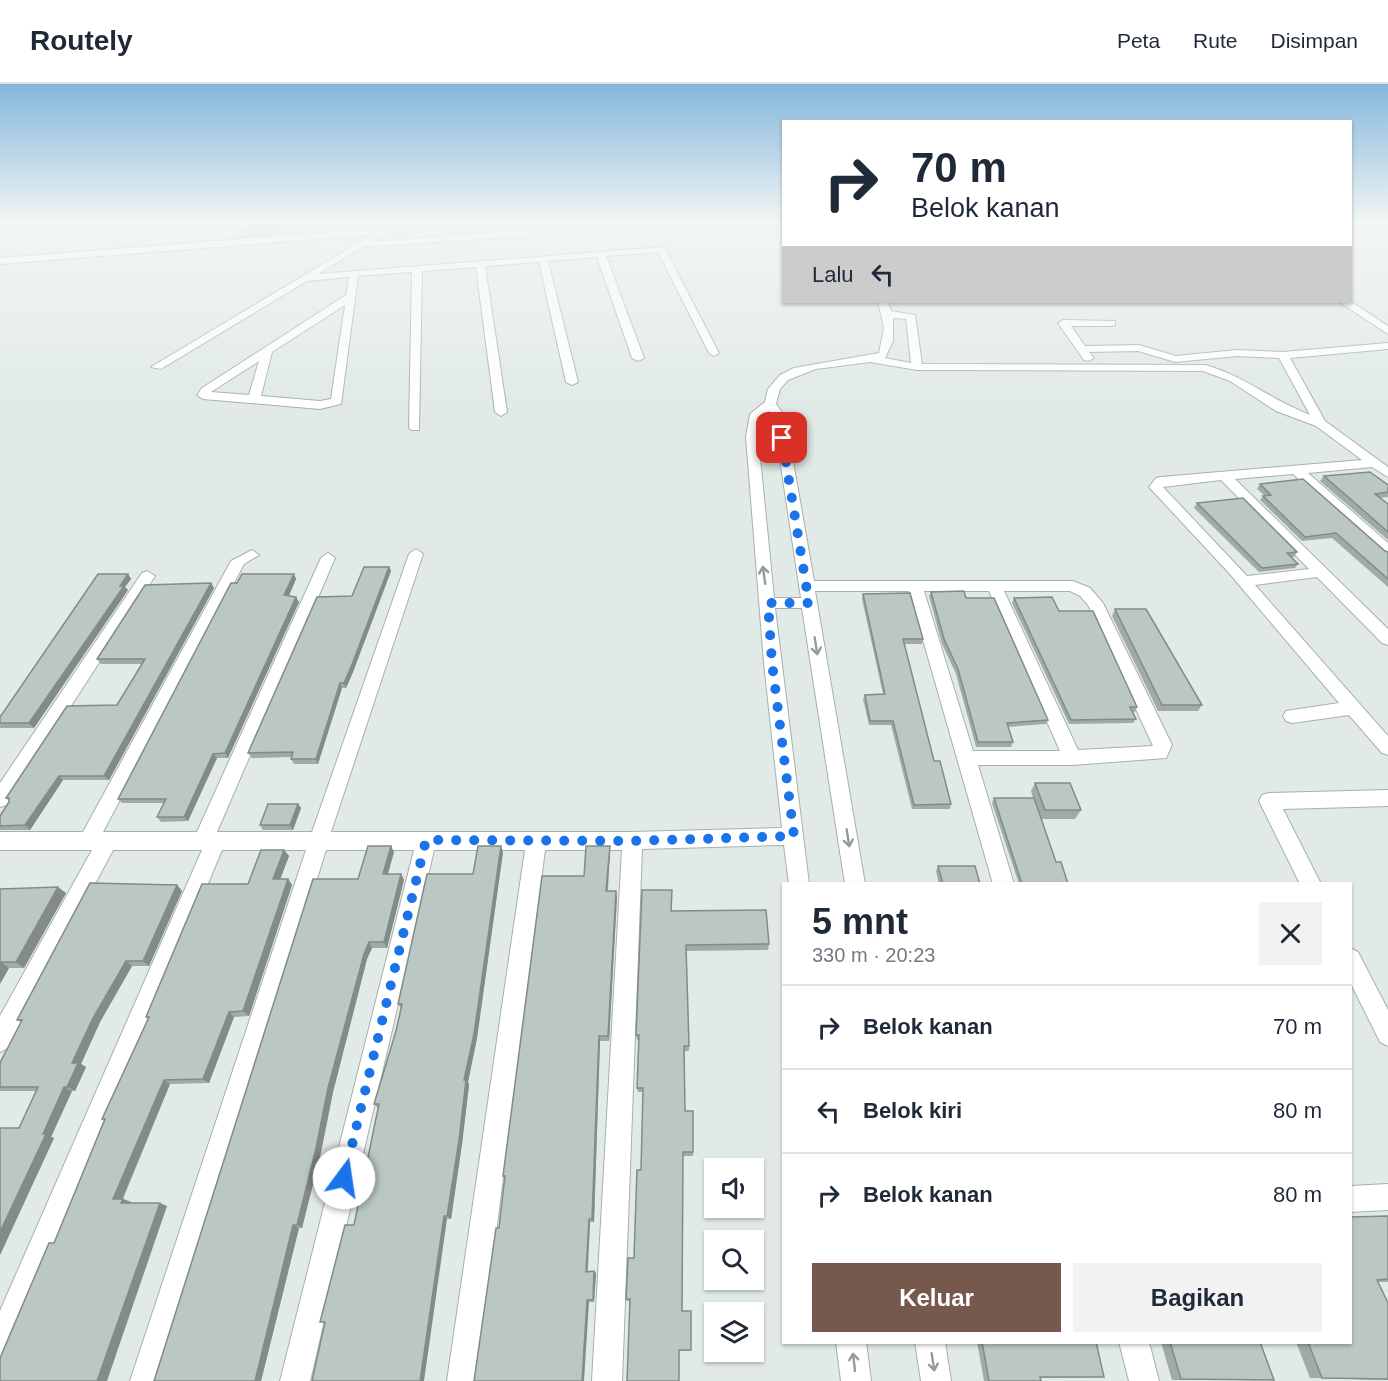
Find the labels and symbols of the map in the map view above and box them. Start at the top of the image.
pin [756,412,807,463]
one-way arrow [759,566,770,585]
one-way arrow [811,635,822,655]
one-way arrow [843,828,854,848]
position arrow [312,1146,376,1210]
one-way arrow [928,1351,939,1371]
one-way arrow [848,1352,859,1372]

